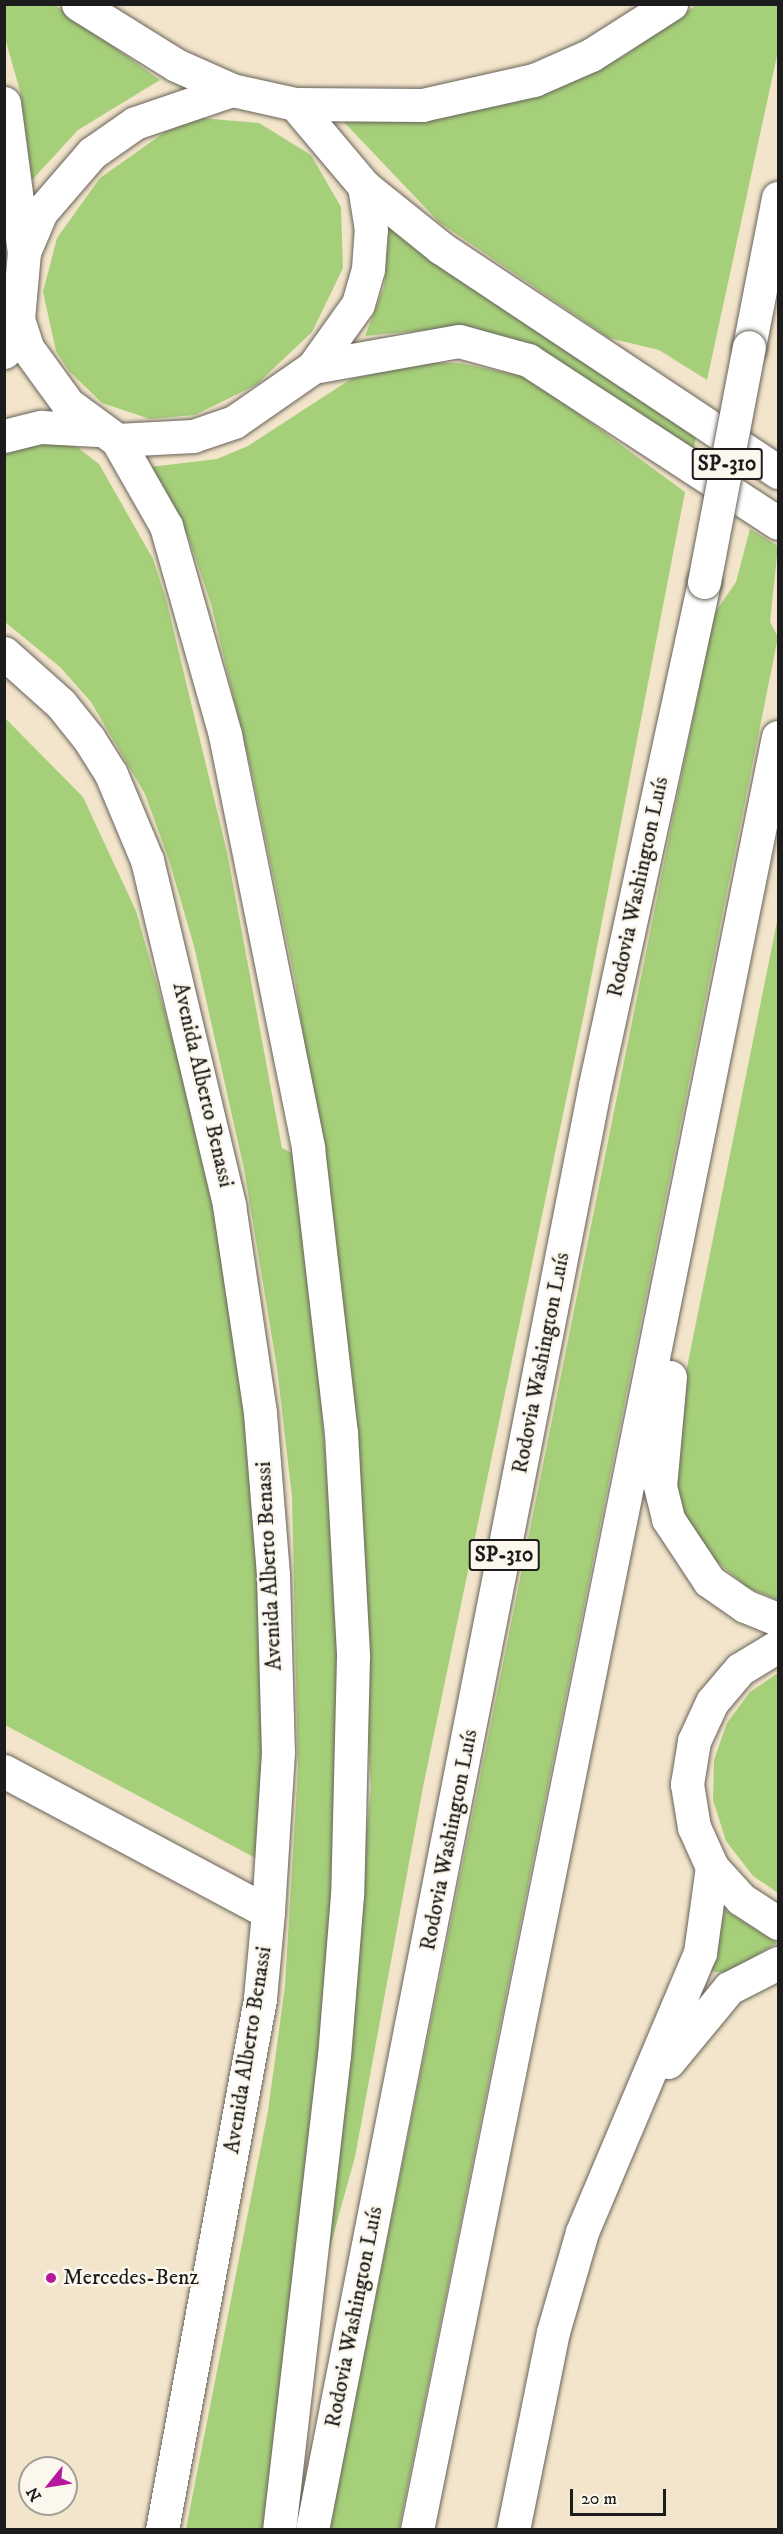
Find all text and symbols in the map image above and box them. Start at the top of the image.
road number: SP-310 [691,446,763,482]
street label: Rodovia Washington Luís [602,774,674,1000]
street label: Avenida Alberto Benassi [167,980,239,1190]
street label: Rodovia Washington Luís [507,1250,575,1476]
street label: Avenida Alberto Benassi [250,1461,288,1671]
road number: SP-310 [468,1537,540,1573]
street label: Rodovia Washington Luís [415,1727,483,1953]
street label: Avenida Alberto Benassi [219,1945,277,2155]
street label: Rodovia Washington Luís [320,2204,388,2430]
place label: Mercedes-Benz [63,2265,199,2291]
marker: Mercedes-Benz [44,2271,58,2285]
north arrow [18,2456,78,2516]
scale bar [573,2477,669,2515]
text: N [22,2483,46,2505]
text: 20 m [581,2488,617,2510]

